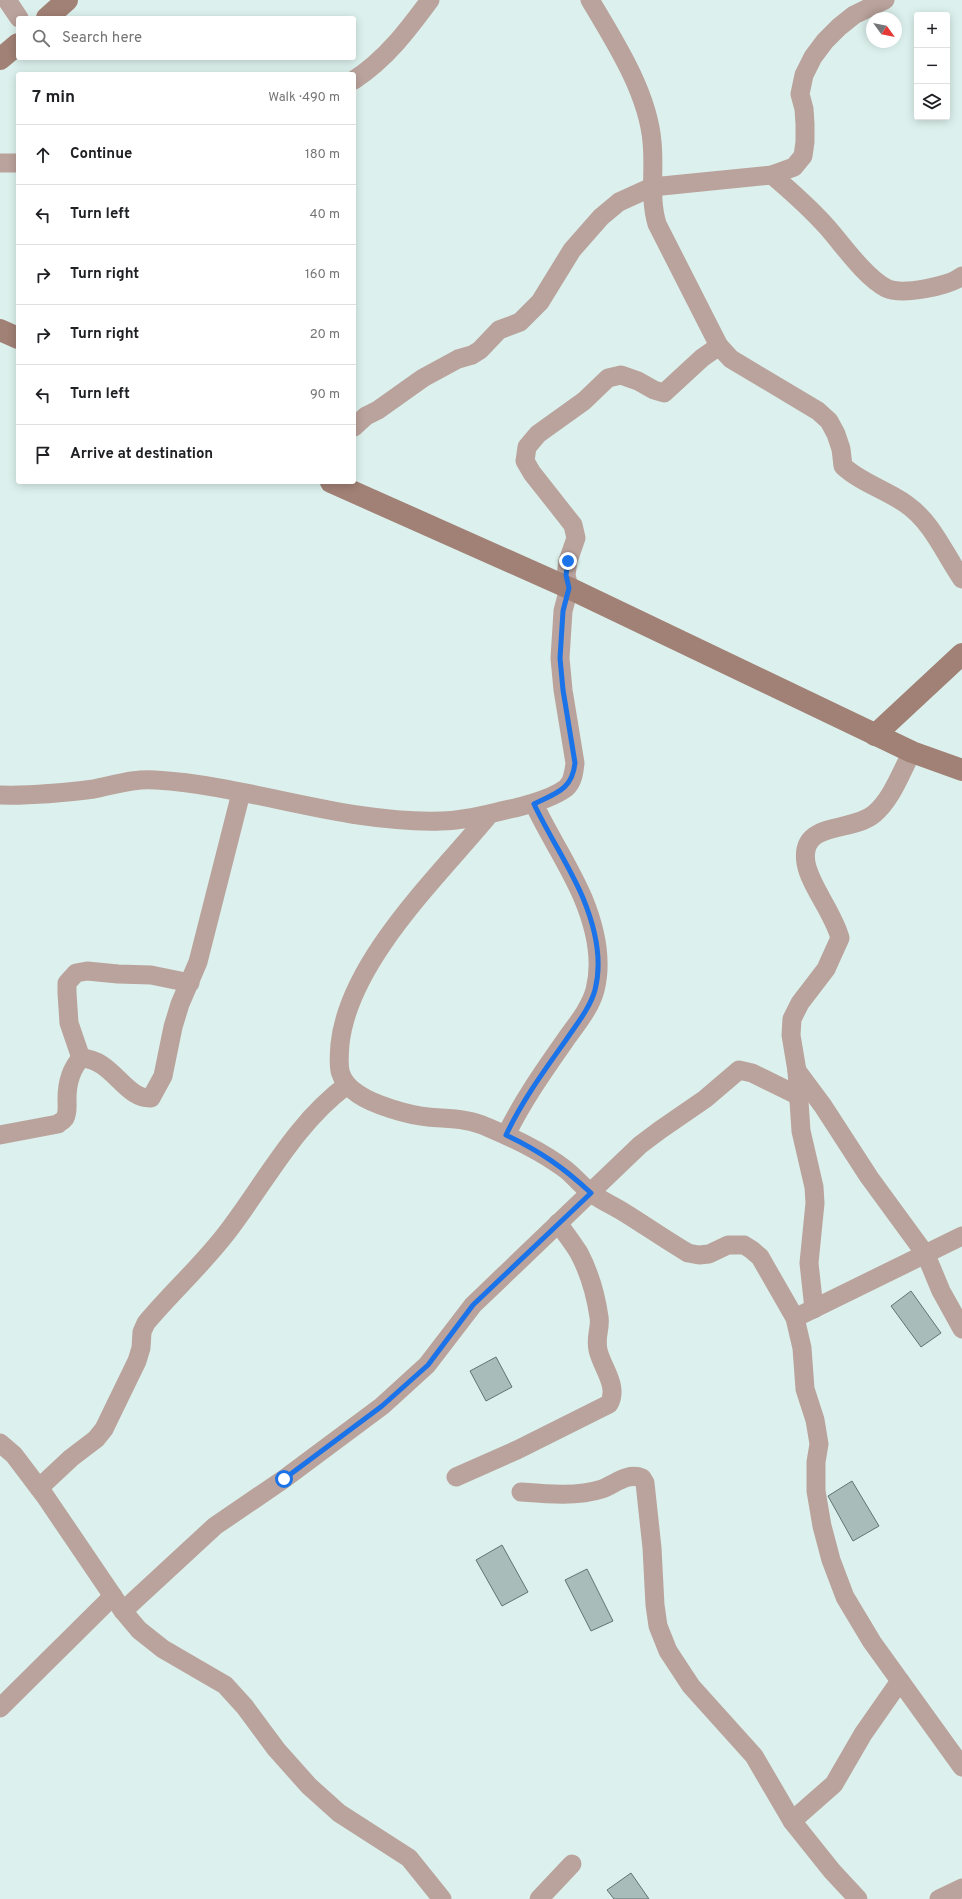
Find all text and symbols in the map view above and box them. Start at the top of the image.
north arrow [866,12,902,48]
map controls [914,12,950,120]
button: + [914,12,950,48]
search box [16,16,356,60]
icon: search [30,27,52,49]
text: Search here [62,29,142,48]
button: − [914,48,950,84]
button: layers [914,84,950,120]
text: 7 min [32,87,75,109]
text: Walk · 490 m [268,90,340,106]
icon: ahead [32,144,54,166]
text: Continue [70,145,132,164]
text: 180 m [305,147,340,163]
icon: left [32,204,54,226]
text: Turn left [70,205,130,224]
text: 40 m [310,207,340,223]
icon: right [32,264,54,286]
text: Turn right [70,265,139,284]
text: 160 m [305,267,340,283]
icon: right [32,324,54,346]
text: Turn right [70,325,139,344]
text: 20 m [310,327,340,343]
icon: left [32,384,54,406]
text: Turn left [70,385,130,404]
text: 90 m [310,387,340,403]
icon: arrive [32,444,54,466]
text: Arrive at destination [70,445,213,464]
route end [559,552,577,570]
route start [275,1470,293,1488]

